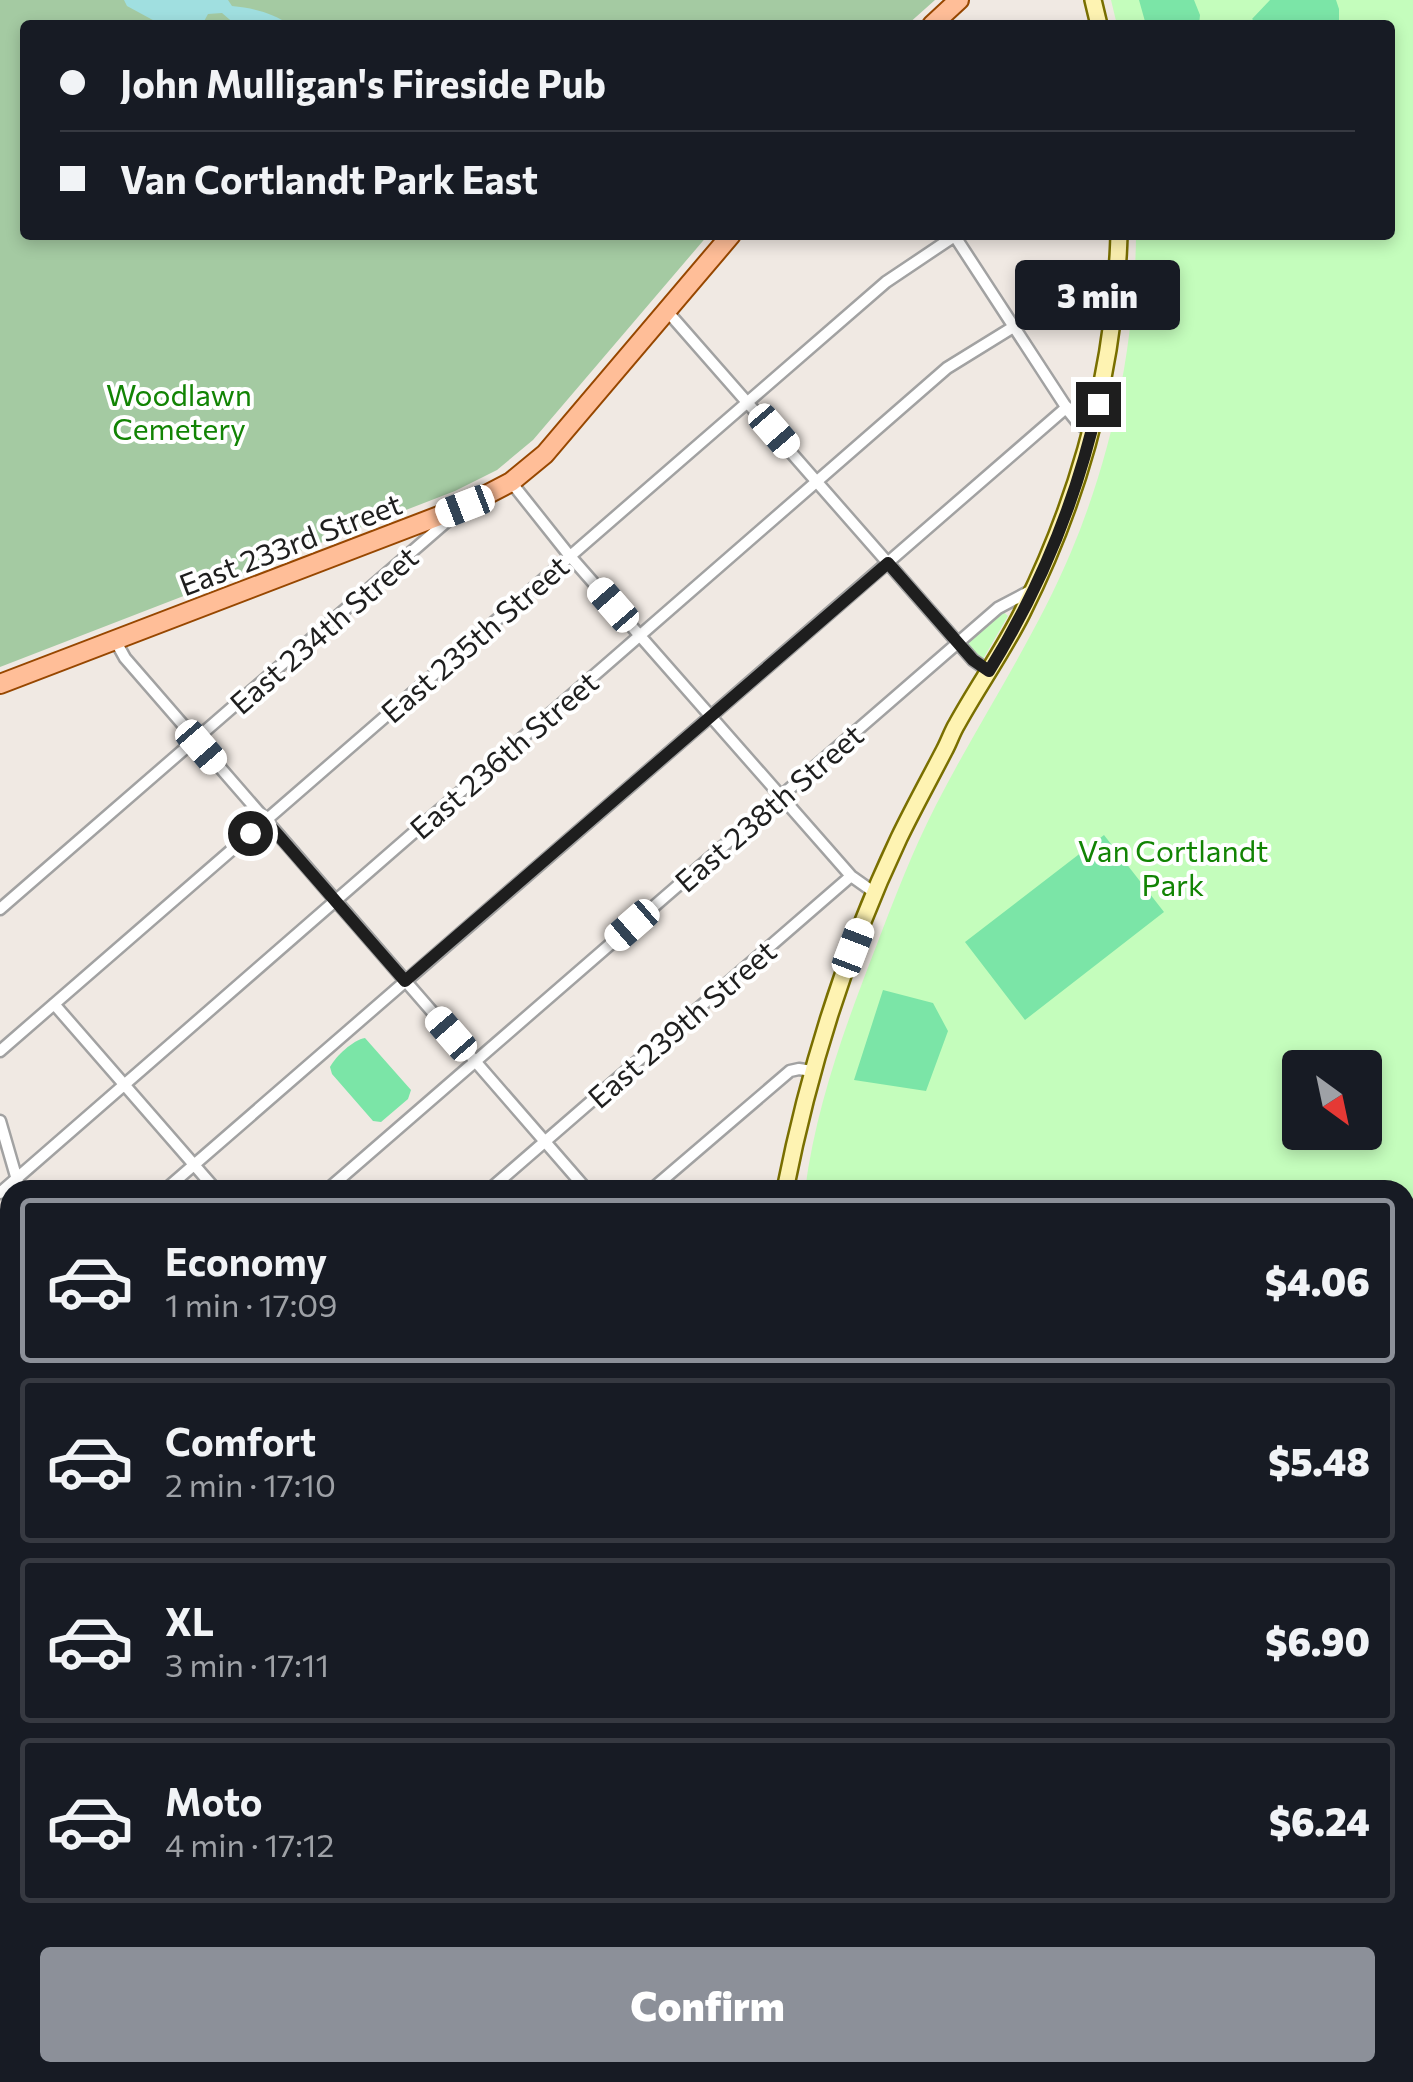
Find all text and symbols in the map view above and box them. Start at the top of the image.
text: John Mulligan's Fireside Pub [120,59,606,106]
text: Van Cortlandt Park East [120,155,538,202]
callout: 3 min [1016,259,1180,329]
text: 3 min [1057,275,1138,315]
park label: Woodlawn Cemetery [106,375,252,446]
route end [1076,382,1121,427]
car [743,399,805,463]
car [432,481,498,531]
street label: East 233rd Street [174,484,406,602]
street label: East 234th Street [221,537,425,721]
street label: East 235th Street [373,547,575,729]
car [582,573,644,637]
street label: East 236th Street [401,662,605,846]
car [170,715,232,779]
street label: East 238th Street [666,715,870,899]
route start [228,811,273,856]
park label: Van Cortlandt Park [1078,831,1268,902]
car [600,894,664,956]
car [828,915,878,981]
street label: East 239th Street [579,931,783,1115]
car [420,1002,482,1066]
north arrow [1282,1050,1382,1150]
map controls [1282,1050,1382,1150]
icon: car [45,1236,135,1326]
text: Economy [165,1237,327,1284]
text: $4.06 [1265,1257,1370,1304]
text: 1 min · 17:09 [165,1284,338,1324]
icon: car [45,1416,135,1506]
text: Comfort [165,1417,316,1464]
text: $5.48 [1268,1437,1370,1484]
text: 2 min · 17:10 [165,1464,336,1504]
icon: car [45,1596,135,1686]
text: XL [165,1597,214,1644]
text: $6.90 [1265,1617,1370,1664]
text: 3 min · 17:11 [165,1644,329,1684]
icon: car [45,1776,135,1866]
text: Moto [165,1777,263,1824]
text: $6.24 [1269,1797,1370,1844]
text: 4 min · 17:12 [165,1824,334,1864]
button: Confirm [40,1947,1375,2062]

